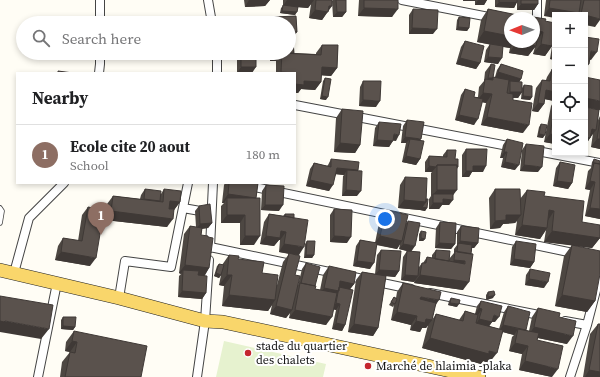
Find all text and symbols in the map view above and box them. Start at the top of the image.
north arrow [504,12,540,48]
map controls [552,12,588,156]
button: + [552,12,588,48]
search box [16,16,296,60]
icon: search [30,27,52,49]
text: Search here [62,28,141,49]
button: − [552,48,588,84]
button: locate [552,84,588,120]
text: Nearby [32,86,88,110]
button: layers [552,120,588,156]
text: Ecole cite 20 aout [70,136,190,157]
text: 1 [41,146,49,163]
text: 180 m [246,146,280,163]
text: School [70,157,109,174]
pin: 1 [88,202,114,235]
your location [375,209,395,229]
place label: stade du quartier des chalets [256,338,347,368]
marker: stade du quartier des chalets [243,348,253,358]
place label: Marché de hlaimia -plaka [376,358,513,374]
marker: Marché de hlaimia -plaka [363,361,373,371]

